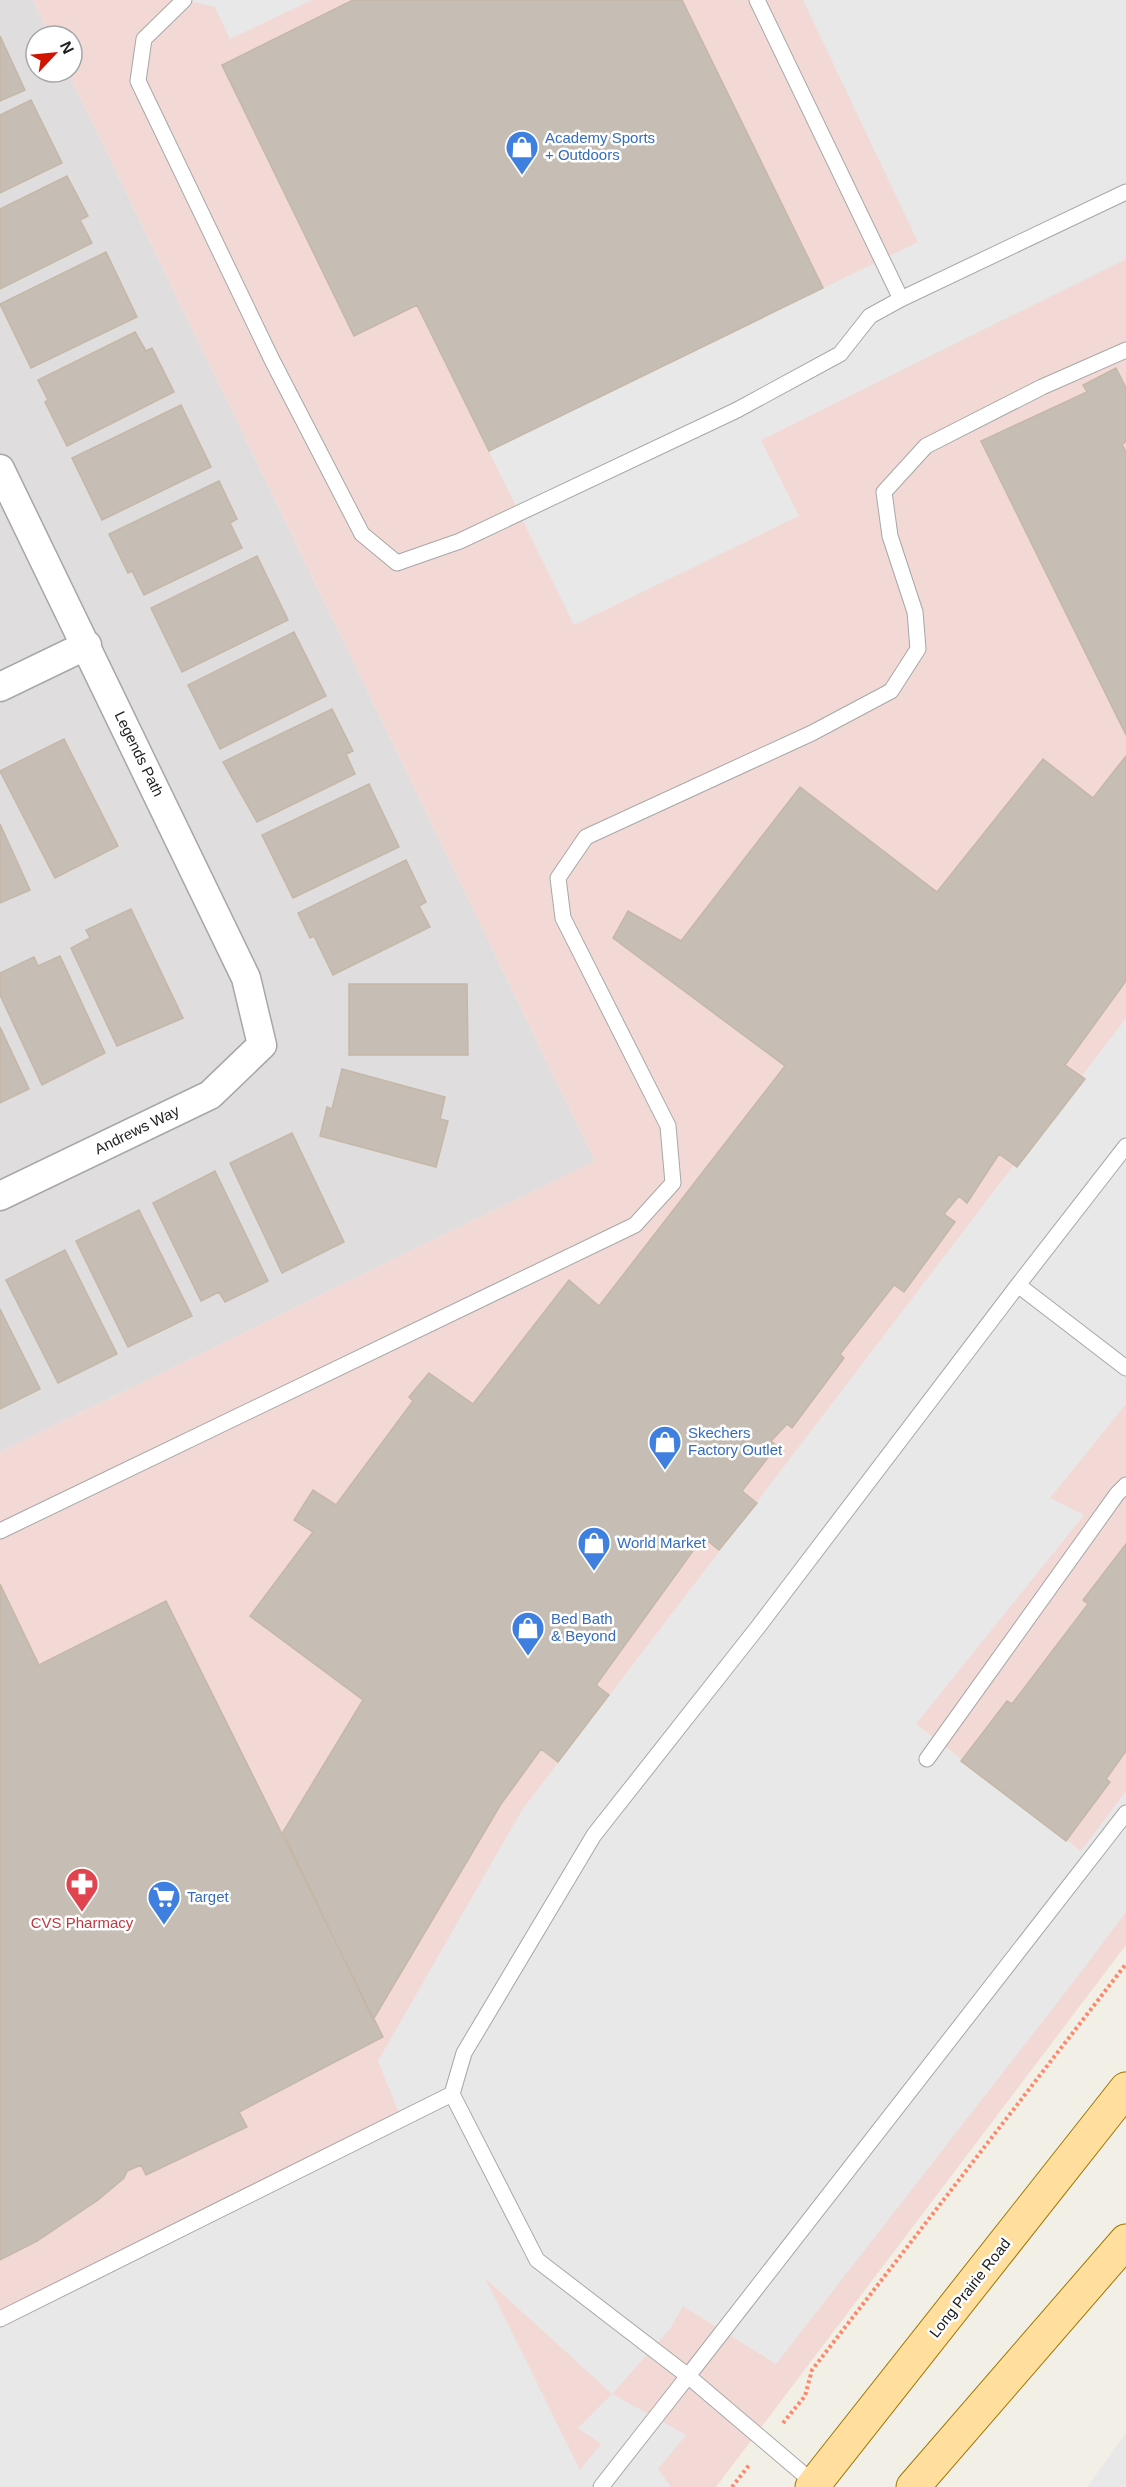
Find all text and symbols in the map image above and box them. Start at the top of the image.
north arrow [24,24,84,84]
text: N [57,39,77,57]
shop icon: Academy Sports + Outdoors [504,129,540,176]
place label: Academy Sports + Outdoors [545,129,655,163]
street label: Legends Path [112,708,167,799]
street label: Andrews Way [92,1102,182,1157]
shop icon: Skechers Factory Outlet [647,1424,683,1471]
place label: Skechers Factory Outlet [688,1424,783,1458]
shop icon: World Market [576,1525,612,1572]
place label: World Market [617,1534,707,1551]
shop icon: Bed Bath & Beyond [510,1610,546,1657]
place label: Bed Bath & Beyond [551,1610,616,1644]
pharmacy icon: CVS Pharmacy [64,1866,100,1913]
supermarket icon: Target [146,1879,182,1926]
place label: Target [187,1888,230,1905]
place label: CVS Pharmacy [31,1914,134,1931]
street label: Long Prairie Road [926,2235,1014,2341]

